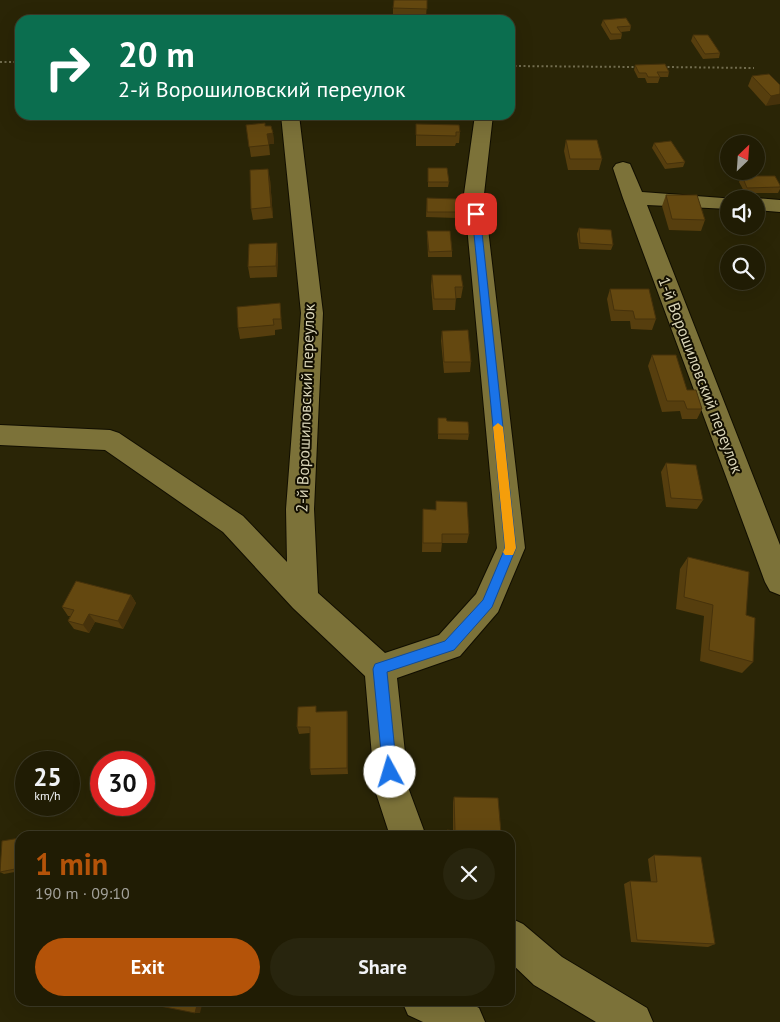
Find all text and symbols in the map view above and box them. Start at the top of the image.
text: 20 m [118,31,195,77]
icon: right [35,35,100,100]
text: 2-й Ворошиловский переулок [118,75,405,103]
north arrow [720,135,765,180]
map controls [720,135,765,290]
button: sound [720,190,765,235]
pin [455,193,497,235]
icon: arrive [462,200,490,228]
button: search [720,245,765,290]
street label: 1-й Ворошиловский переулок [654,274,748,477]
street label: 2-й Ворошиловский переулок [291,303,319,513]
position arrow [363,745,415,797]
speed limit sign: 30 [90,751,155,816]
text: 25 [33,761,62,793]
text: km/h [34,788,61,803]
text: 1 min [35,844,108,883]
button: close [443,848,495,900]
text: 190 m · 09:10 [35,883,130,903]
button: Exit [35,938,260,996]
button: Share [270,938,495,996]

